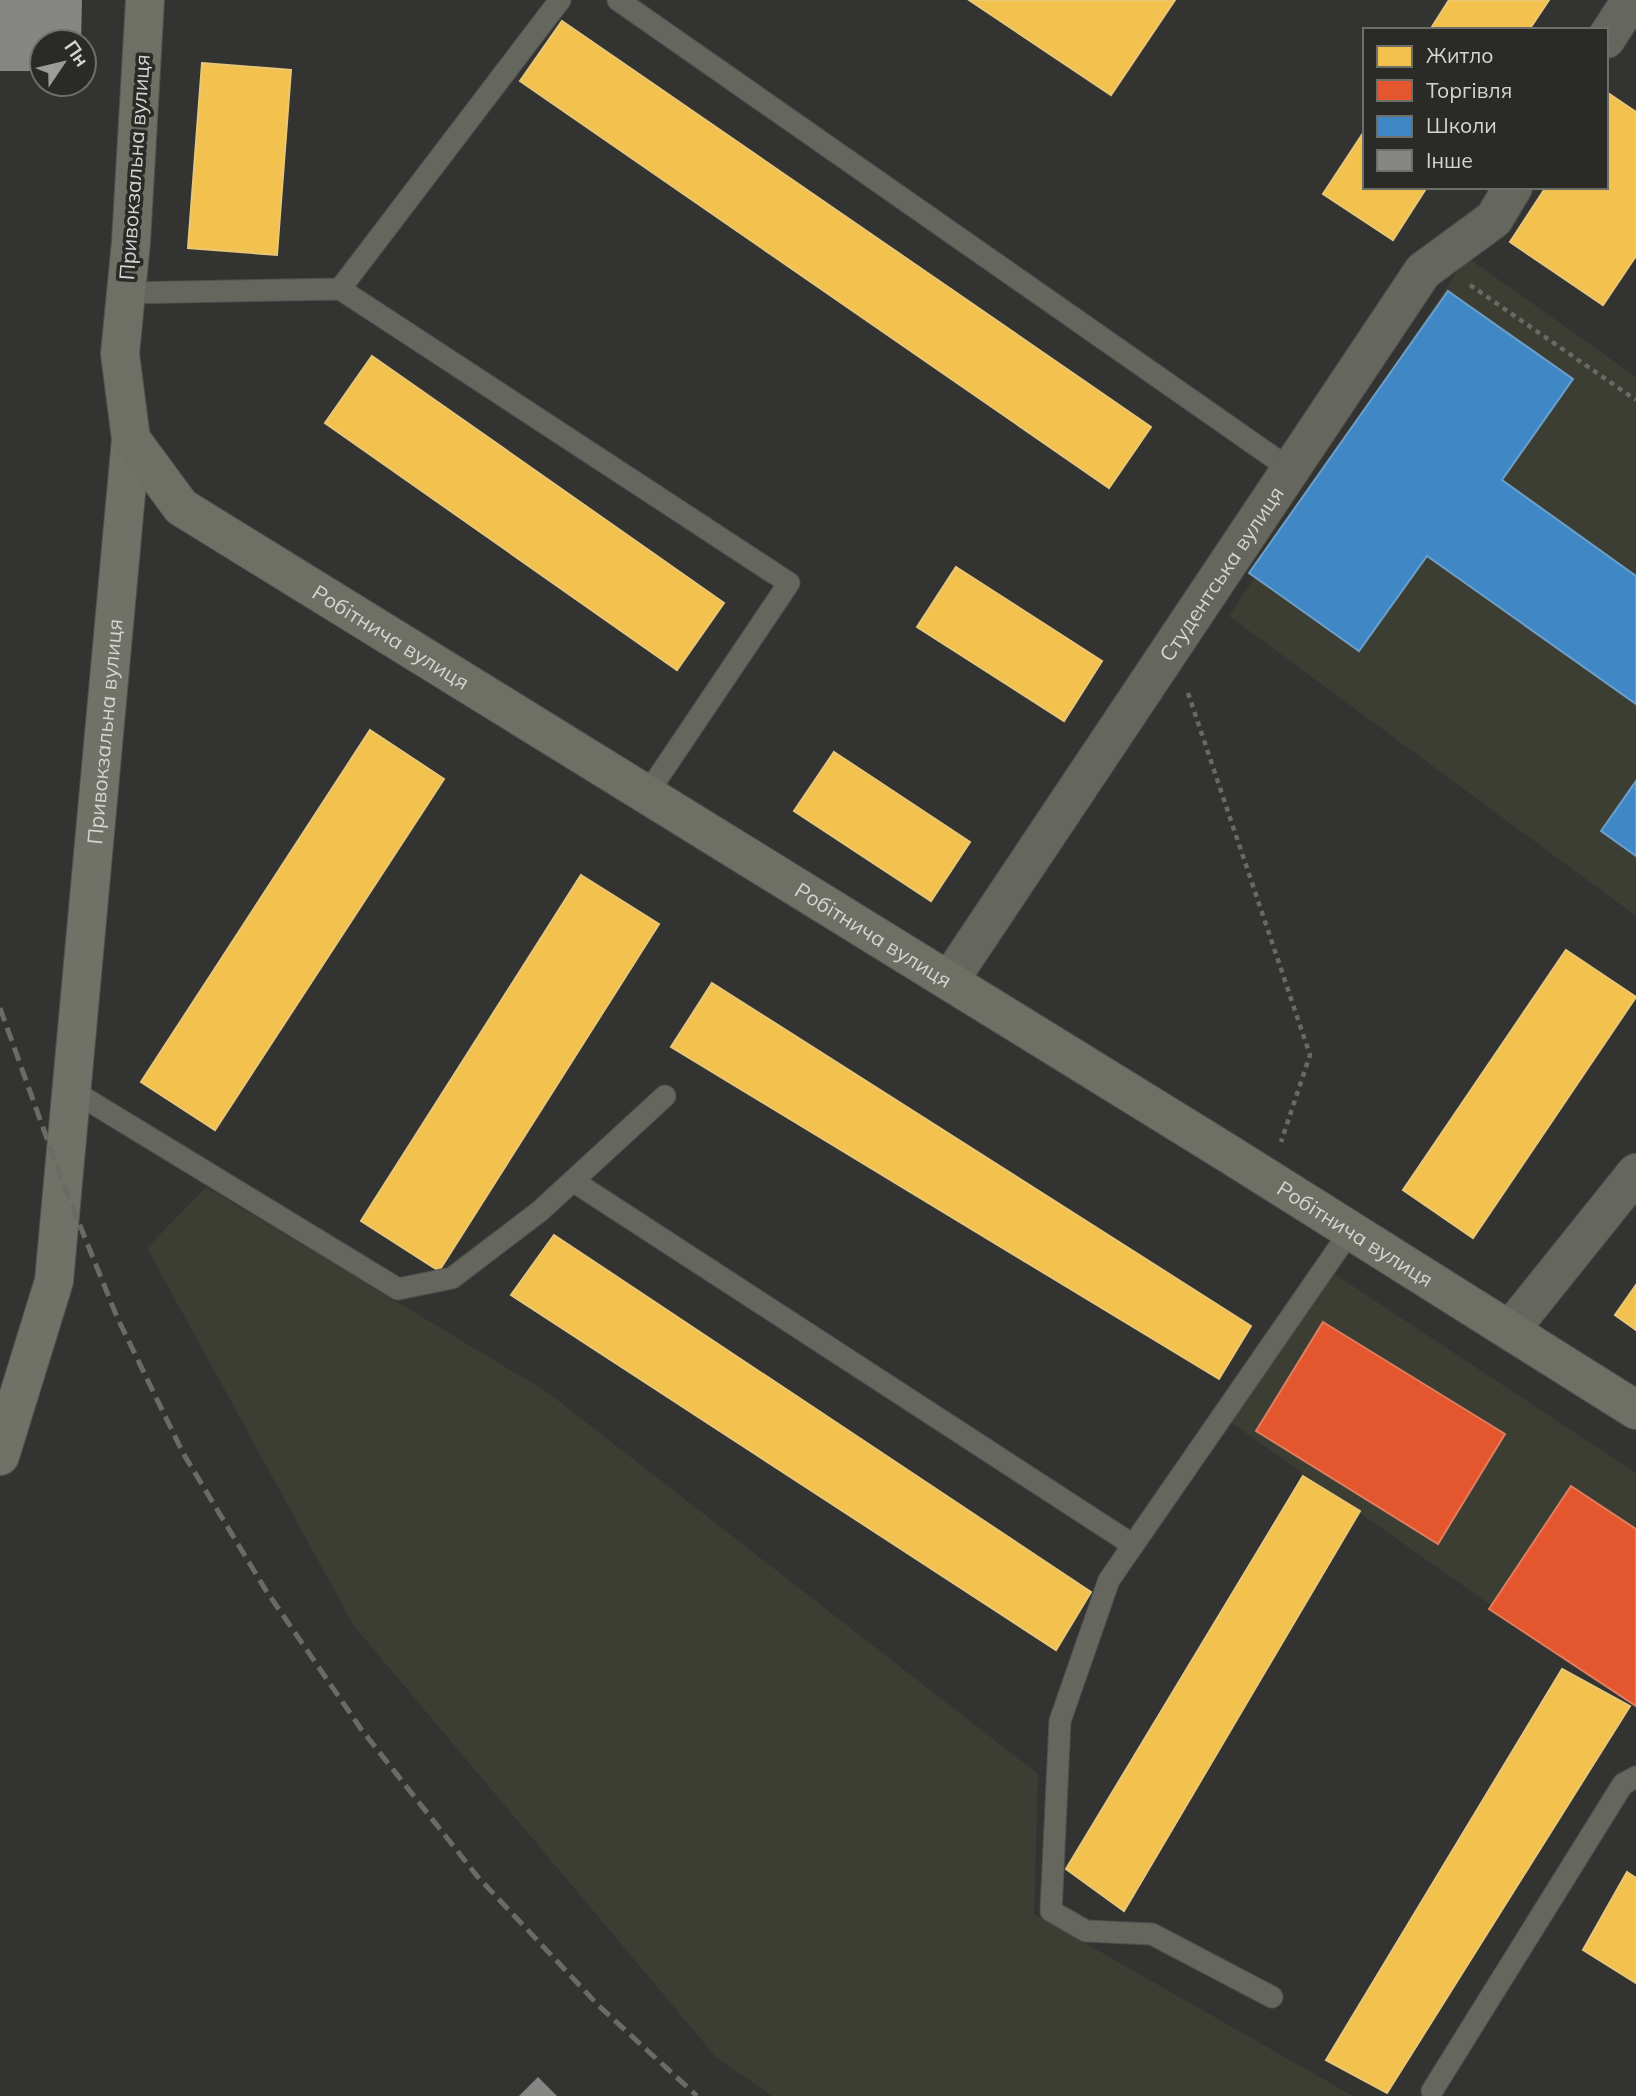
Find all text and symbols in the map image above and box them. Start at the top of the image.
north arrow [28,28,98,98]
legend [1363,28,1608,189]
text: Пн [60,36,94,71]
text: Житло [1426,42,1493,68]
street label: Привокзальна вулиця [113,53,155,281]
text: Торгівля [1426,77,1512,103]
text: Школи [1426,112,1497,138]
text: Інше [1426,147,1473,173]
street label: Студентська вулиця [1153,481,1289,666]
street label: Робітнича вулиця [308,579,474,695]
street label: Привокзальна вулиця [81,617,128,845]
street label: Робітнича вулиця [790,876,957,993]
street label: Робітнича вулиця [1273,1175,1438,1292]

